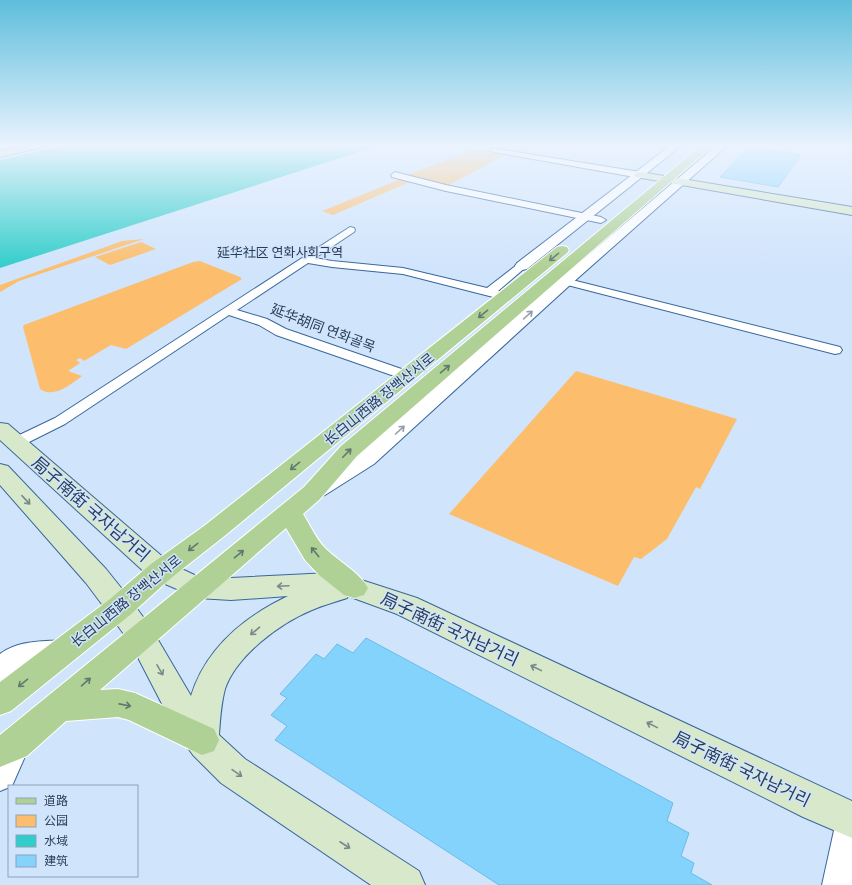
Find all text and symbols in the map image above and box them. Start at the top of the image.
district label: 延华社区 연화사회구역 [217,244,343,261]
one-way arrow [548,253,559,262]
street label: 延华胡同 연화골목 [268,300,378,356]
one-way arrow [478,310,489,319]
one-way arrow [523,310,533,320]
street label: 长白山西路 장백산서로 [320,349,438,449]
one-way arrow [440,364,451,373]
one-way arrow [395,425,405,434]
one-way arrow [342,448,352,458]
street label: 局子南街 국자남거리 [27,452,155,566]
one-way arrow [289,462,300,470]
one-way arrow [22,495,31,505]
one-way arrow [187,543,198,551]
one-way arrow [311,547,319,558]
one-way arrow [234,549,245,558]
street label: 长白山西路 장백산서로 [67,551,185,651]
one-way arrow [277,582,290,590]
street label: 局子南街 국자남거리 [377,587,523,671]
one-way arrow [250,626,261,635]
one-way arrow [156,664,164,676]
one-way arrow [530,664,542,671]
one-way arrow [18,678,29,687]
one-way arrow [81,678,91,687]
one-way arrow [118,701,131,709]
one-way arrow [647,721,659,728]
street label: 局子南街 국자남거리 [670,726,814,812]
one-way arrow [231,769,242,778]
legend [8,785,138,877]
text: 道路 [44,793,68,808]
text: 公园 [44,813,68,828]
text: 水域 [44,833,68,848]
one-way arrow [339,842,351,850]
text: 建筑 [44,853,68,868]

